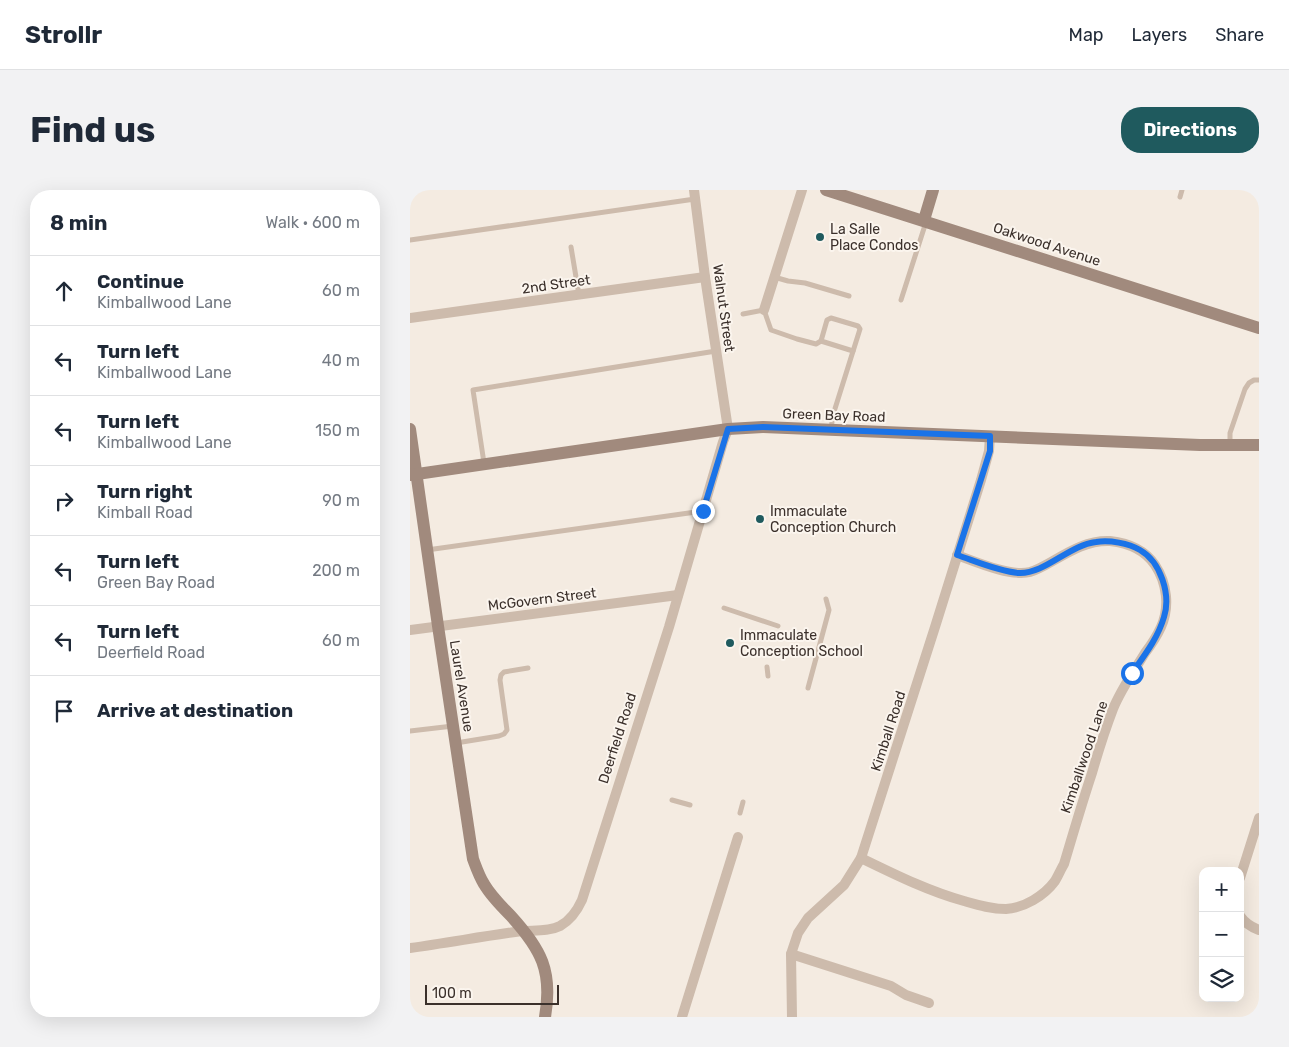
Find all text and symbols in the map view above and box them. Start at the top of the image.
text: Strollr [25,21,102,49]
text: Map [1069,24,1104,46]
text: Layers [1132,24,1187,46]
text: Share [1215,24,1264,46]
button: Directions [1121,107,1259,153]
text: Find us [30,109,155,151]
text: 8 min [50,210,107,235]
text: Walk · 600 m [265,213,360,232]
street label: Oakwood Avenue [991,219,1103,270]
place label: La Salle Place Condos [830,221,918,254]
marker: La Salle Place Condos [814,231,826,243]
street label: Walnut Street [709,263,738,354]
text: Continue [97,270,184,293]
street label: 2nd Street [521,271,592,298]
icon: ahead [50,277,78,305]
text: 60 m [322,281,360,300]
text: Kimballwood Lane [97,293,232,312]
text: Turn left [97,340,179,363]
icon: left [50,347,78,375]
text: 40 m [322,351,360,370]
text: Kimballwood Lane [97,363,232,382]
street label: Green Bay Road [782,405,886,426]
text: Turn left [97,410,179,433]
icon: left [50,417,78,445]
text: 150 m [315,421,360,440]
text: Kimballwood Lane [97,433,232,452]
text: Turn right [97,480,192,503]
icon: right [50,487,78,515]
text: 90 m [322,491,360,510]
route end [692,500,715,523]
text: Kimball Road [97,503,193,522]
place label: Immaculate Conception Church [770,503,896,536]
marker: Immaculate Conception Church [754,513,766,525]
text: Turn left [97,550,179,573]
icon: left [50,557,78,585]
text: 200 m [312,561,360,580]
text: Green Bay Road [97,573,215,592]
street label: McGovern Street [487,584,598,615]
text: Turn left [97,620,179,643]
icon: left [50,627,78,655]
place label: Immaculate Conception School [740,627,863,660]
text: 60 m [322,631,360,650]
marker: Immaculate Conception School [724,637,736,649]
street label: Laurel Avenue [446,639,477,733]
text: Deerfield Road [97,643,205,662]
route start [1121,662,1144,685]
street label: Kimball Road [867,689,909,774]
street label: Deerfield Road [595,691,640,786]
icon: arrive [50,697,78,725]
text: Arrive at destination [97,699,293,722]
street label: Kimballwood Lane [1057,699,1112,816]
map controls [1199,867,1244,1002]
button: + [1199,867,1244,912]
button: − [1199,912,1244,957]
button: layers [1199,957,1244,1002]
scale bar [425,982,559,1005]
text: 100 m [432,985,472,1002]

